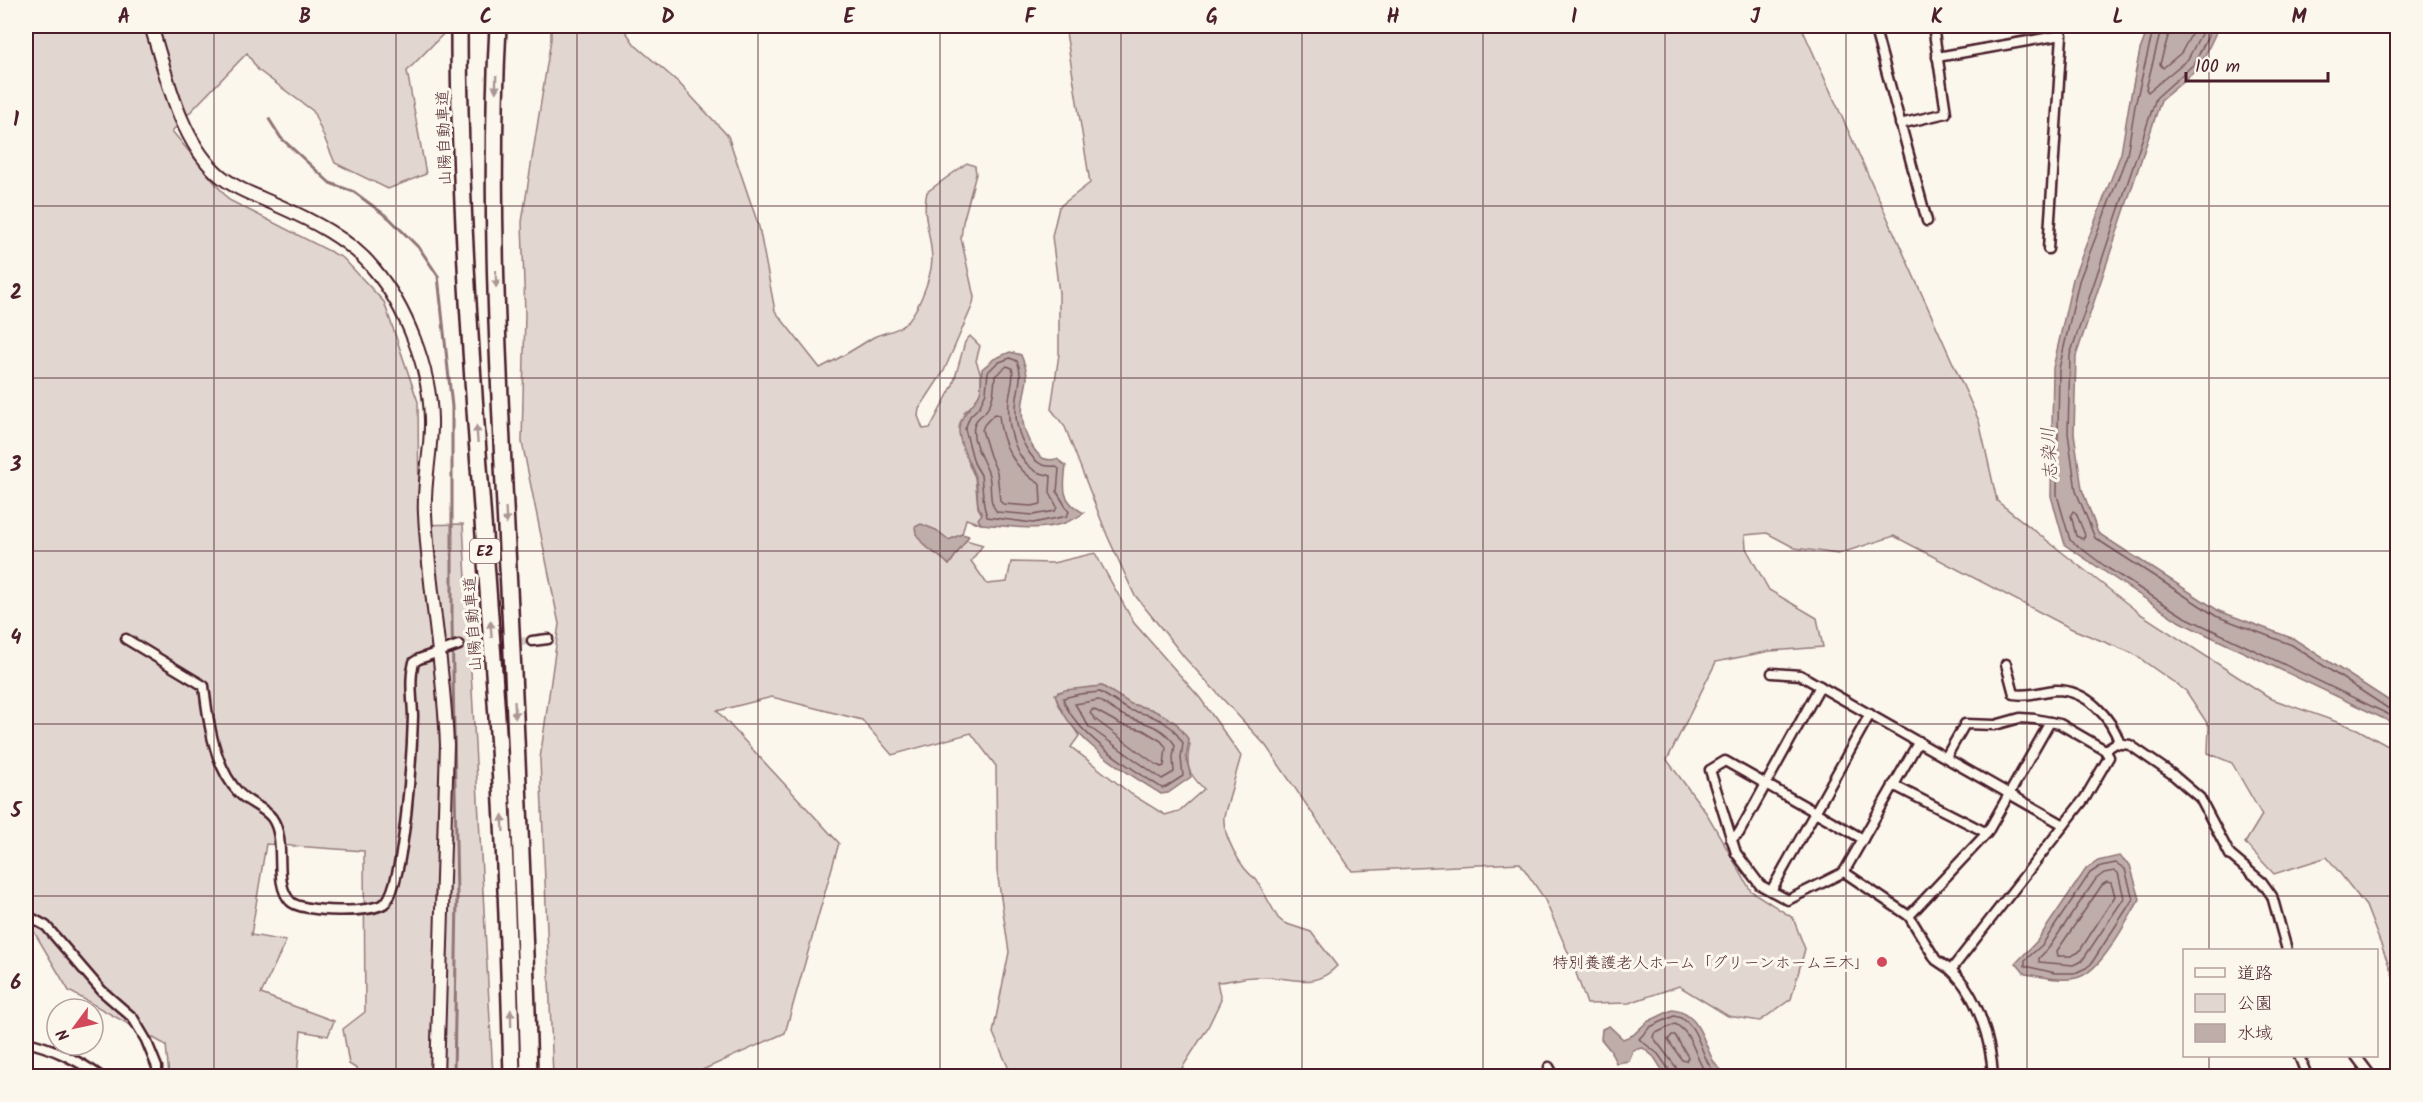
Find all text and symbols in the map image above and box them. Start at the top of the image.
text: A [118,2,130,34]
text: B [299,2,311,34]
text: C [480,2,492,34]
text: D [661,2,675,34]
text: E [843,2,855,34]
text: F [1025,2,1037,34]
text: G [1206,2,1218,34]
text: H [1386,2,1400,34]
text: I [1571,2,1577,34]
text: J [1750,2,1761,34]
text: K [1931,2,1943,34]
text: L [2113,2,2123,34]
text: M [2291,2,2307,34]
scale bar [2186,45,2328,83]
text: 100 m [2195,53,2240,82]
one-way arrow [491,74,501,93]
street label: 山陽自動車道 [430,90,459,186]
text: 1 [13,105,19,137]
one-way arrow [491,269,501,288]
text: 2 [10,278,22,310]
one-way arrow [472,425,482,444]
water label: 志染川 [2035,426,2066,482]
text: 3 [10,450,22,482]
one-way arrow [501,506,510,525]
road number: E2 [470,539,500,563]
street label: 山陽自動車道 [458,575,489,673]
one-way arrow [486,619,496,638]
text: 4 [11,623,22,655]
one-way arrow [511,701,520,720]
text: 5 [10,796,23,828]
one-way arrow [498,814,507,833]
legend [2183,949,2378,1057]
place label: 特別養護老人ホーム「グリーンホーム三木」 [1552,951,1870,976]
marker: 特別養護老人ホーム「グリーンホーム三木」 [1875,955,1889,969]
text: 道路 [2237,960,2273,989]
text: 6 [11,968,22,1000]
text: 公園 [2237,990,2273,1019]
north arrow [45,997,105,1057]
one-way arrow [506,1009,515,1028]
text: 水域 [2237,1020,2273,1049]
text: N [50,1023,77,1045]

